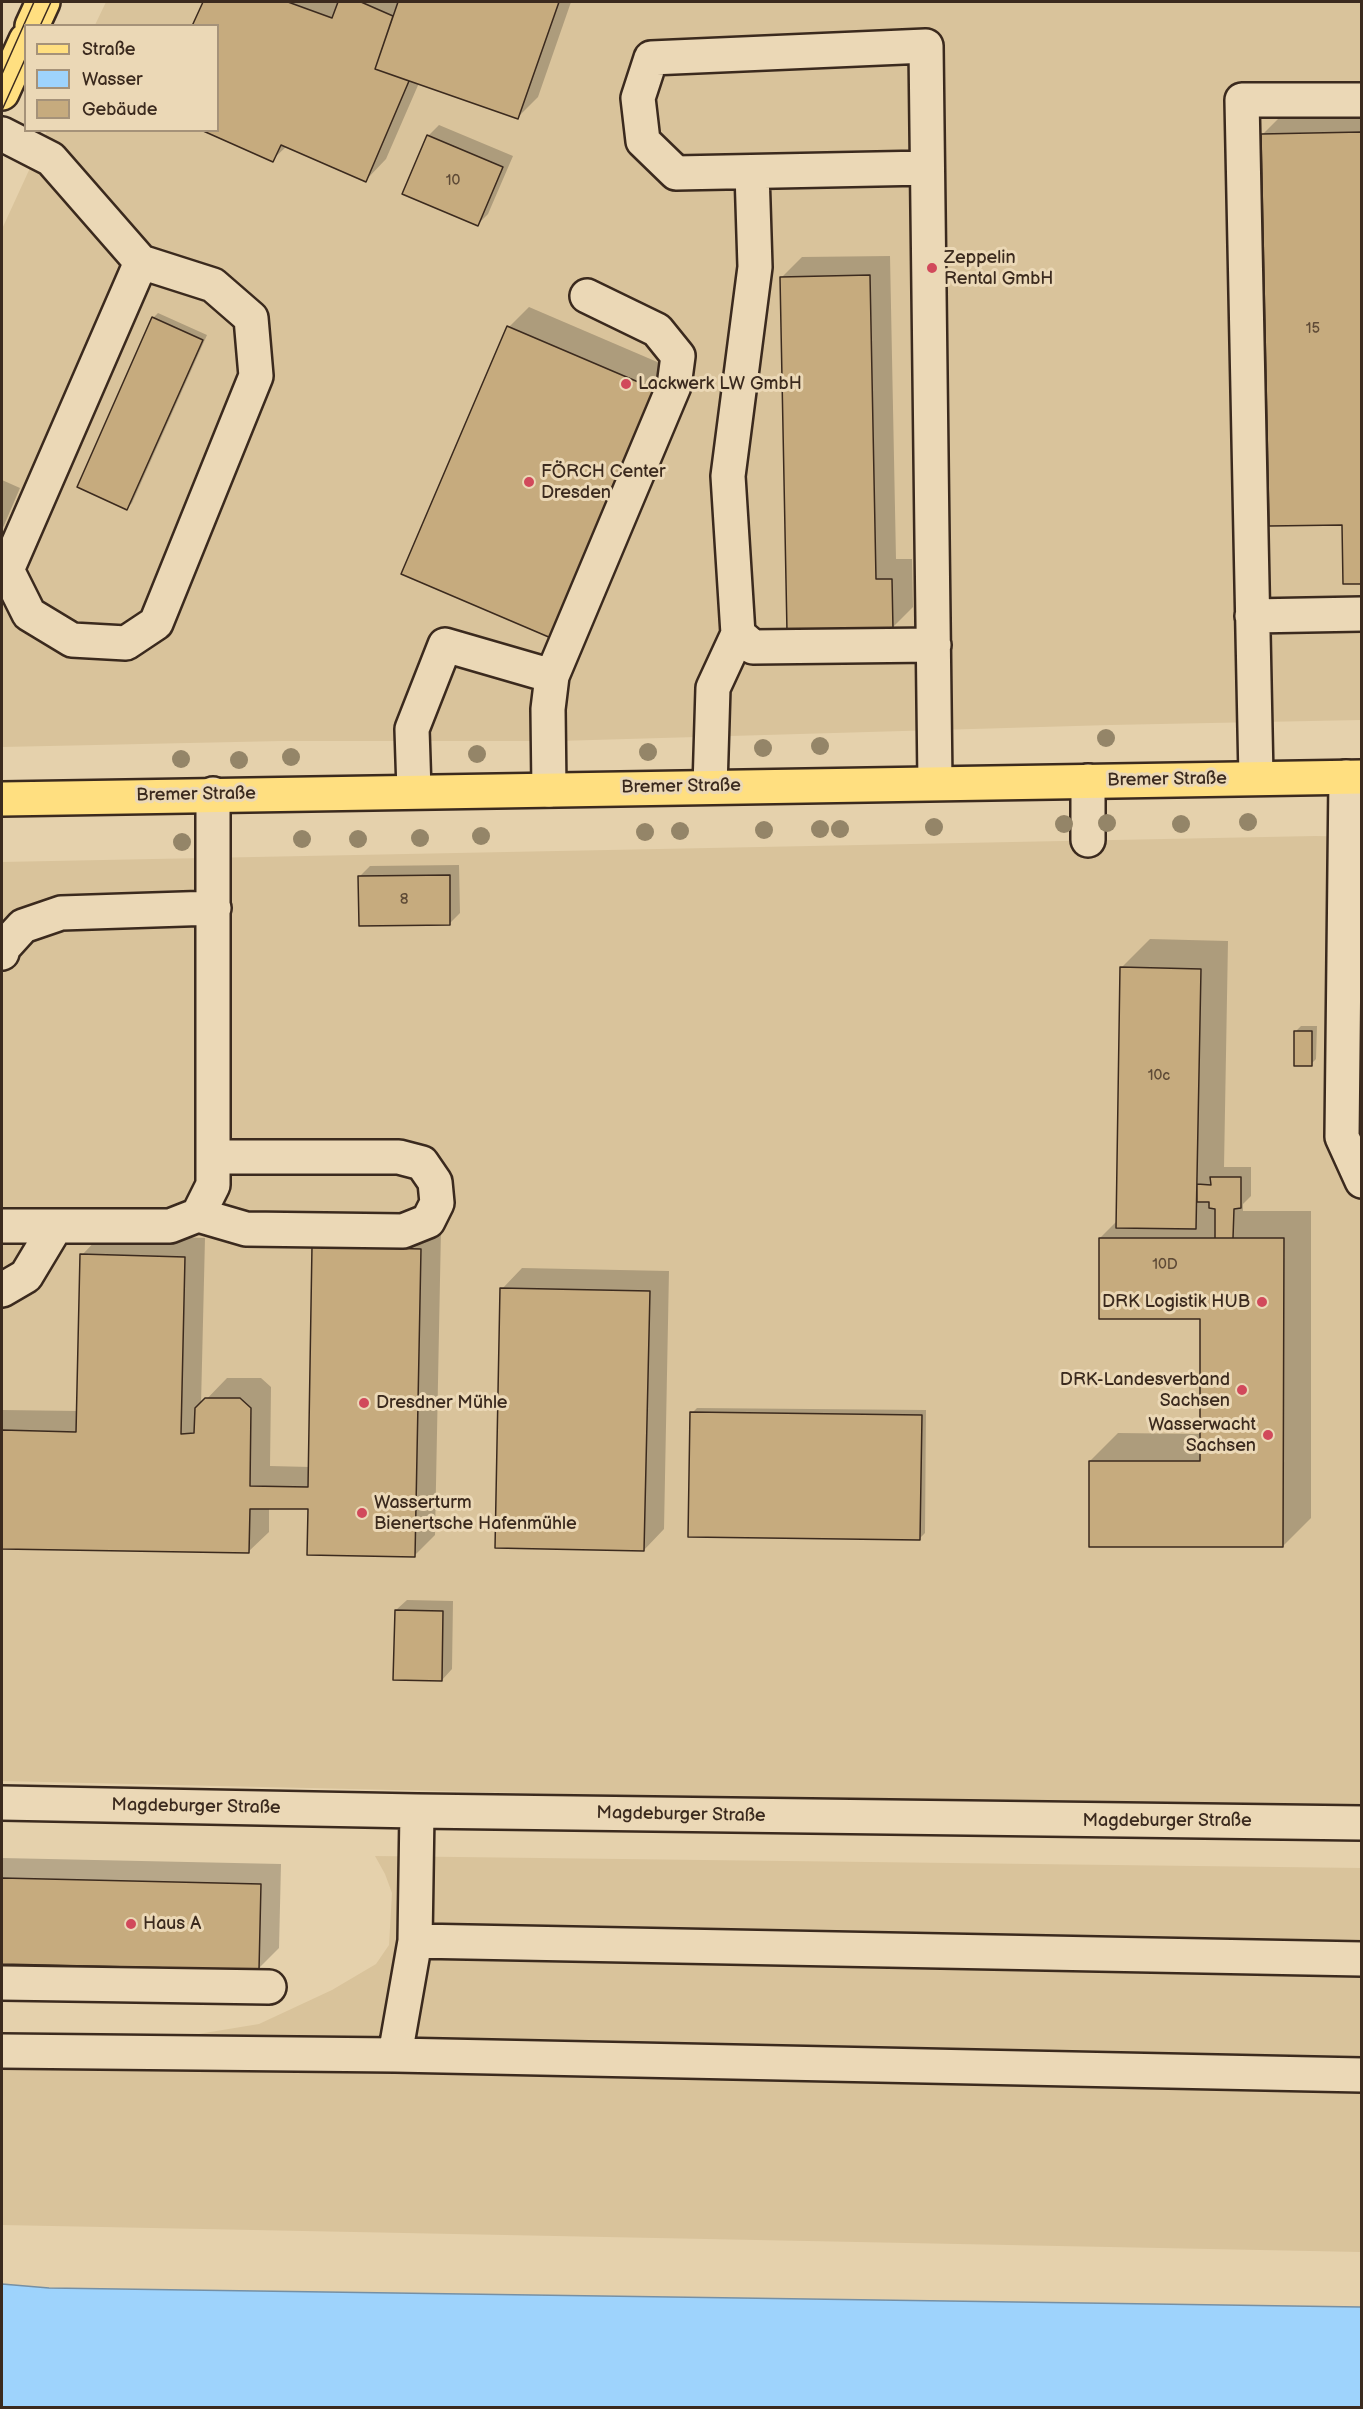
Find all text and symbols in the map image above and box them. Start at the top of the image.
legend [24,24,219,132]
text: Straße [82,39,135,60]
text: Wasser [82,69,143,90]
text: Gebäude [82,99,158,120]
house number: 10 [446,172,460,190]
place label: Zeppelin Rental GmbH [944,247,1054,290]
marker: Zeppelin Rental GmbH [925,261,939,275]
house number: 15 [1306,320,1320,338]
place label: Lackwerk LW GmbH [638,373,802,395]
marker: Lackwerk LW GmbH [619,377,633,391]
place label: FÖRCH Center Dresden [541,461,666,504]
marker: FÖRCH Center Dresden [522,475,536,489]
street label: Bremer Straße [1107,768,1227,792]
street label: Bremer Straße [621,775,741,799]
street label: Bremer Straße [136,783,256,807]
house number: 8 [400,891,408,909]
house number: 10c [1148,1067,1170,1085]
house number: 10D [1152,1256,1178,1274]
place label: DRK Logistik HUB [1102,1291,1250,1313]
marker: DRK Logistik HUB [1255,1295,1269,1309]
place label: DRK-Landesverband Sachsen [1060,1369,1230,1412]
marker: DRK-Landesverband Sachsen [1235,1383,1249,1397]
place label: Dresdner Mühle [376,1392,508,1414]
marker: Dresdner Mühle [357,1396,371,1410]
place label: Wasserwacht Sachsen [1148,1414,1256,1456]
marker: Wasserwacht Sachsen [1261,1428,1275,1442]
place label: Wasserturm Bienertsche Hafenmühle [374,1492,577,1534]
marker: Wasserturm Bienertsche Hafenmühle [355,1506,369,1520]
street label: Magdeburger Straße [111,1795,281,1819]
street label: Magdeburger Straße [596,1803,766,1827]
street label: Magdeburger Straße [1082,1810,1252,1832]
place label: Haus A [143,1913,201,1935]
marker: Haus A [124,1917,138,1931]

